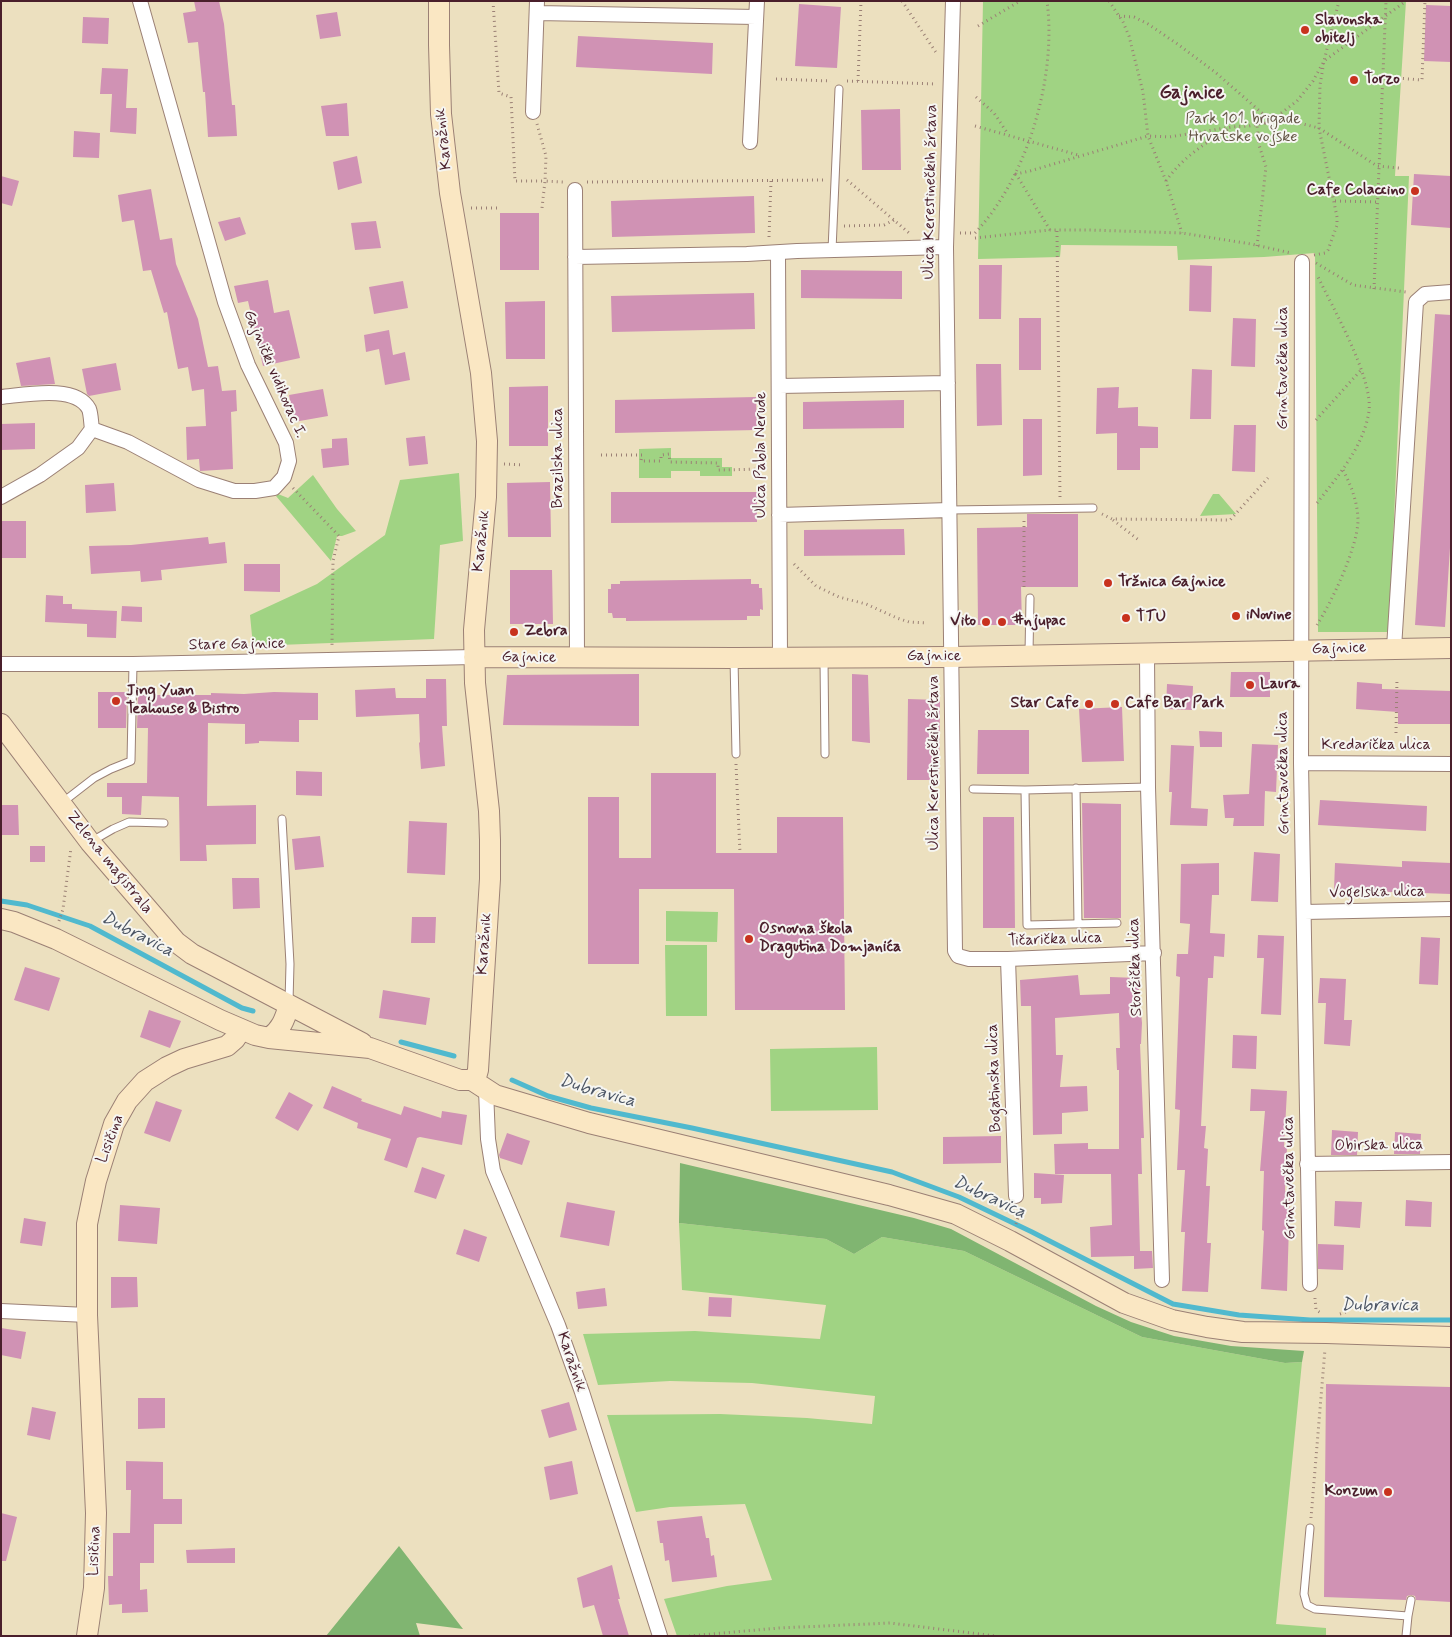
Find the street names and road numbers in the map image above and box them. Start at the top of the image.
street label: Ulica Kerestinečkih žrtava [920,104,942,280]
street label: Karažnik [431,107,457,171]
street label: Grintavečka ulica [1274,306,1294,430]
street label: Gajnički vidikovac I. [238,307,310,441]
street label: Ulica Pabla Nerude [752,392,772,518]
street label: Brazilska ulica [549,407,569,509]
street label: Karažnik [469,509,495,573]
street label: Stare Gajnice [189,635,285,655]
street label: Gajnice [1311,638,1367,660]
street label: Gajnice [907,647,961,667]
street label: Gajnice [501,648,557,668]
street label: Ulica Kerestinečkih žrtava [925,675,945,851]
street label: Grintavečka ulica [1273,711,1295,835]
street label: Kredarička ulica [1321,736,1431,756]
street label: Zelena magistrala [62,808,156,918]
street label: Vogelska ulica [1329,883,1425,903]
street label: Karažnik [473,912,497,976]
street label: Storžička ulica [1125,917,1147,1017]
street label: Tičarička ulica [1007,929,1103,951]
street label: Bogatinska ulica [984,1023,1006,1133]
street label: Lisičina [93,1112,129,1166]
street label: Grintavečka ulica [1279,1116,1301,1240]
street label: Obirska ulica [1334,1136,1424,1156]
street label: Karažnik [552,1330,590,1394]
street label: Lisičina [85,1525,105,1577]

